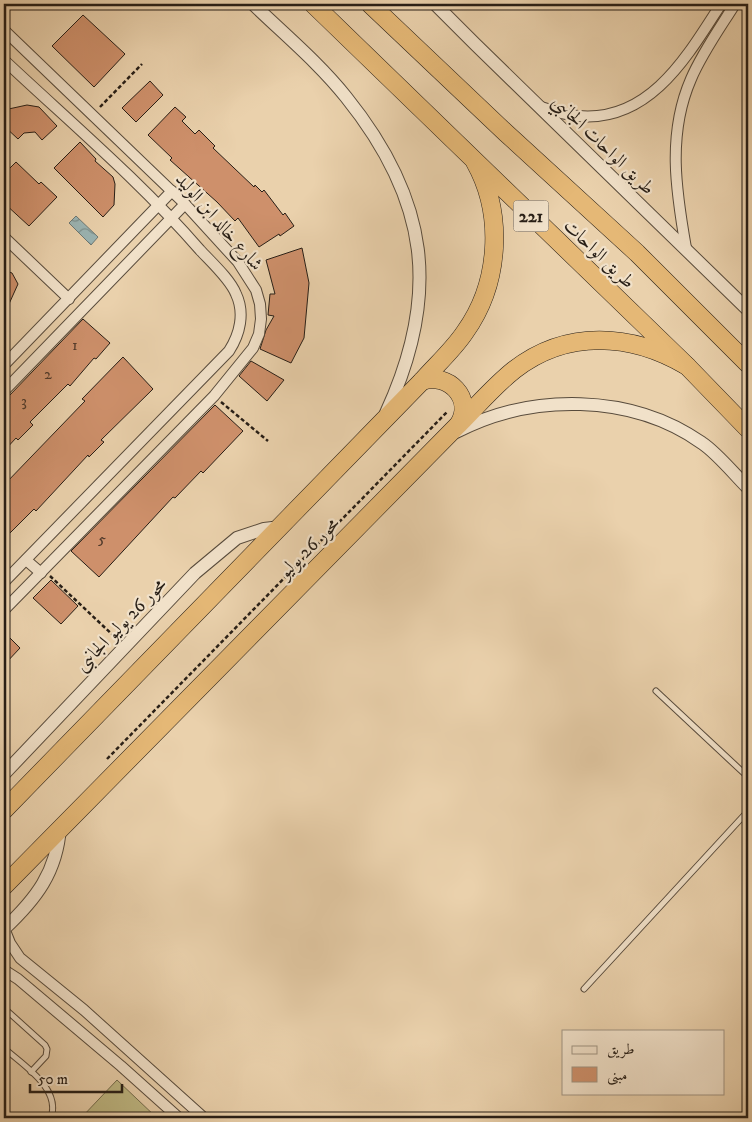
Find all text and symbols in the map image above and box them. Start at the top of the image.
street label: طريق الواحات الجانبي [543,90,659,204]
street label: شارع خالد ابن الوليد [168,168,268,278]
road number: 221 [514,200,548,232]
street label: طريق الواحات [558,214,639,294]
house number: 1 [72,335,78,355]
house number: 2 [44,364,52,384]
house number: 3 [21,391,27,411]
street label: محور 26 يوليو [272,512,345,585]
house number: 5 [98,529,106,549]
street label: محور 26 يوليو الجانبى [71,573,173,677]
legend [562,1030,724,1094]
text: طريق [607,1040,634,1059]
scale bar [30,1062,122,1094]
text: مبنى [607,1066,627,1086]
text: 50 m [38,1070,68,1089]

